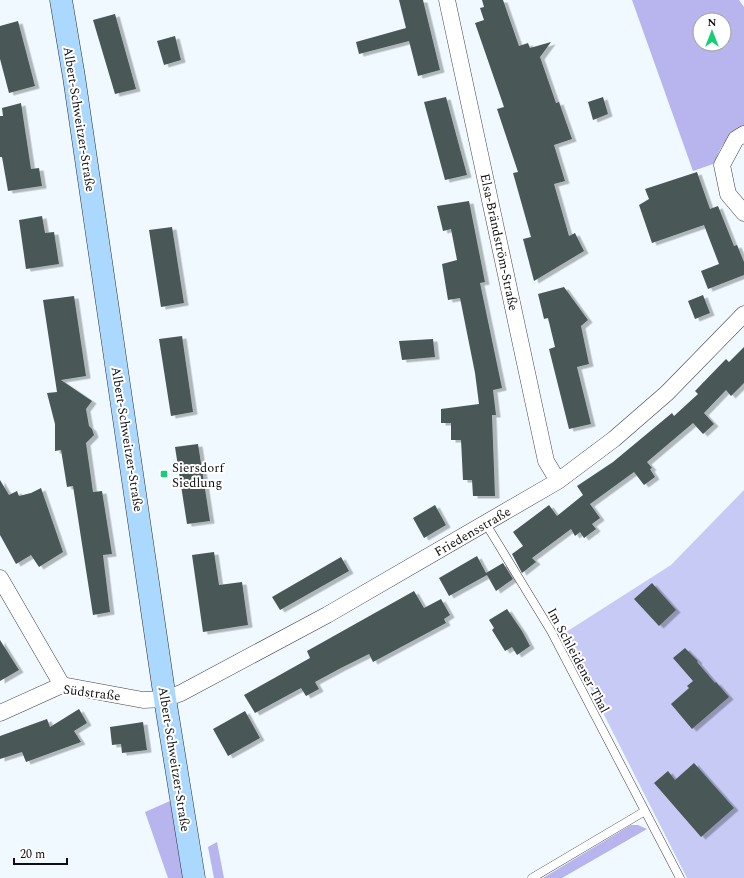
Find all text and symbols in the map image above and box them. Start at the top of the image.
north arrow [692,12,732,52]
text: N [708,14,717,31]
street label: Albert-Schweitzer-Straße [58,45,100,193]
street label: Elsa-Brändström-Straße [475,172,523,313]
street label: Albert-Schweitzer-Straße [106,365,148,513]
place label: Siersdorf Siedlung [172,458,226,493]
marker: Siersdorf Siedlung [159,469,169,479]
street label: Friedensstraße [430,502,515,562]
street label: Im Schleidener Thal [542,604,614,717]
street label: Südstraße [62,680,122,706]
street label: Albert-Schweitzer-Straße [153,685,195,833]
scale bar [14,840,67,866]
text: 20 m [20,845,45,864]

